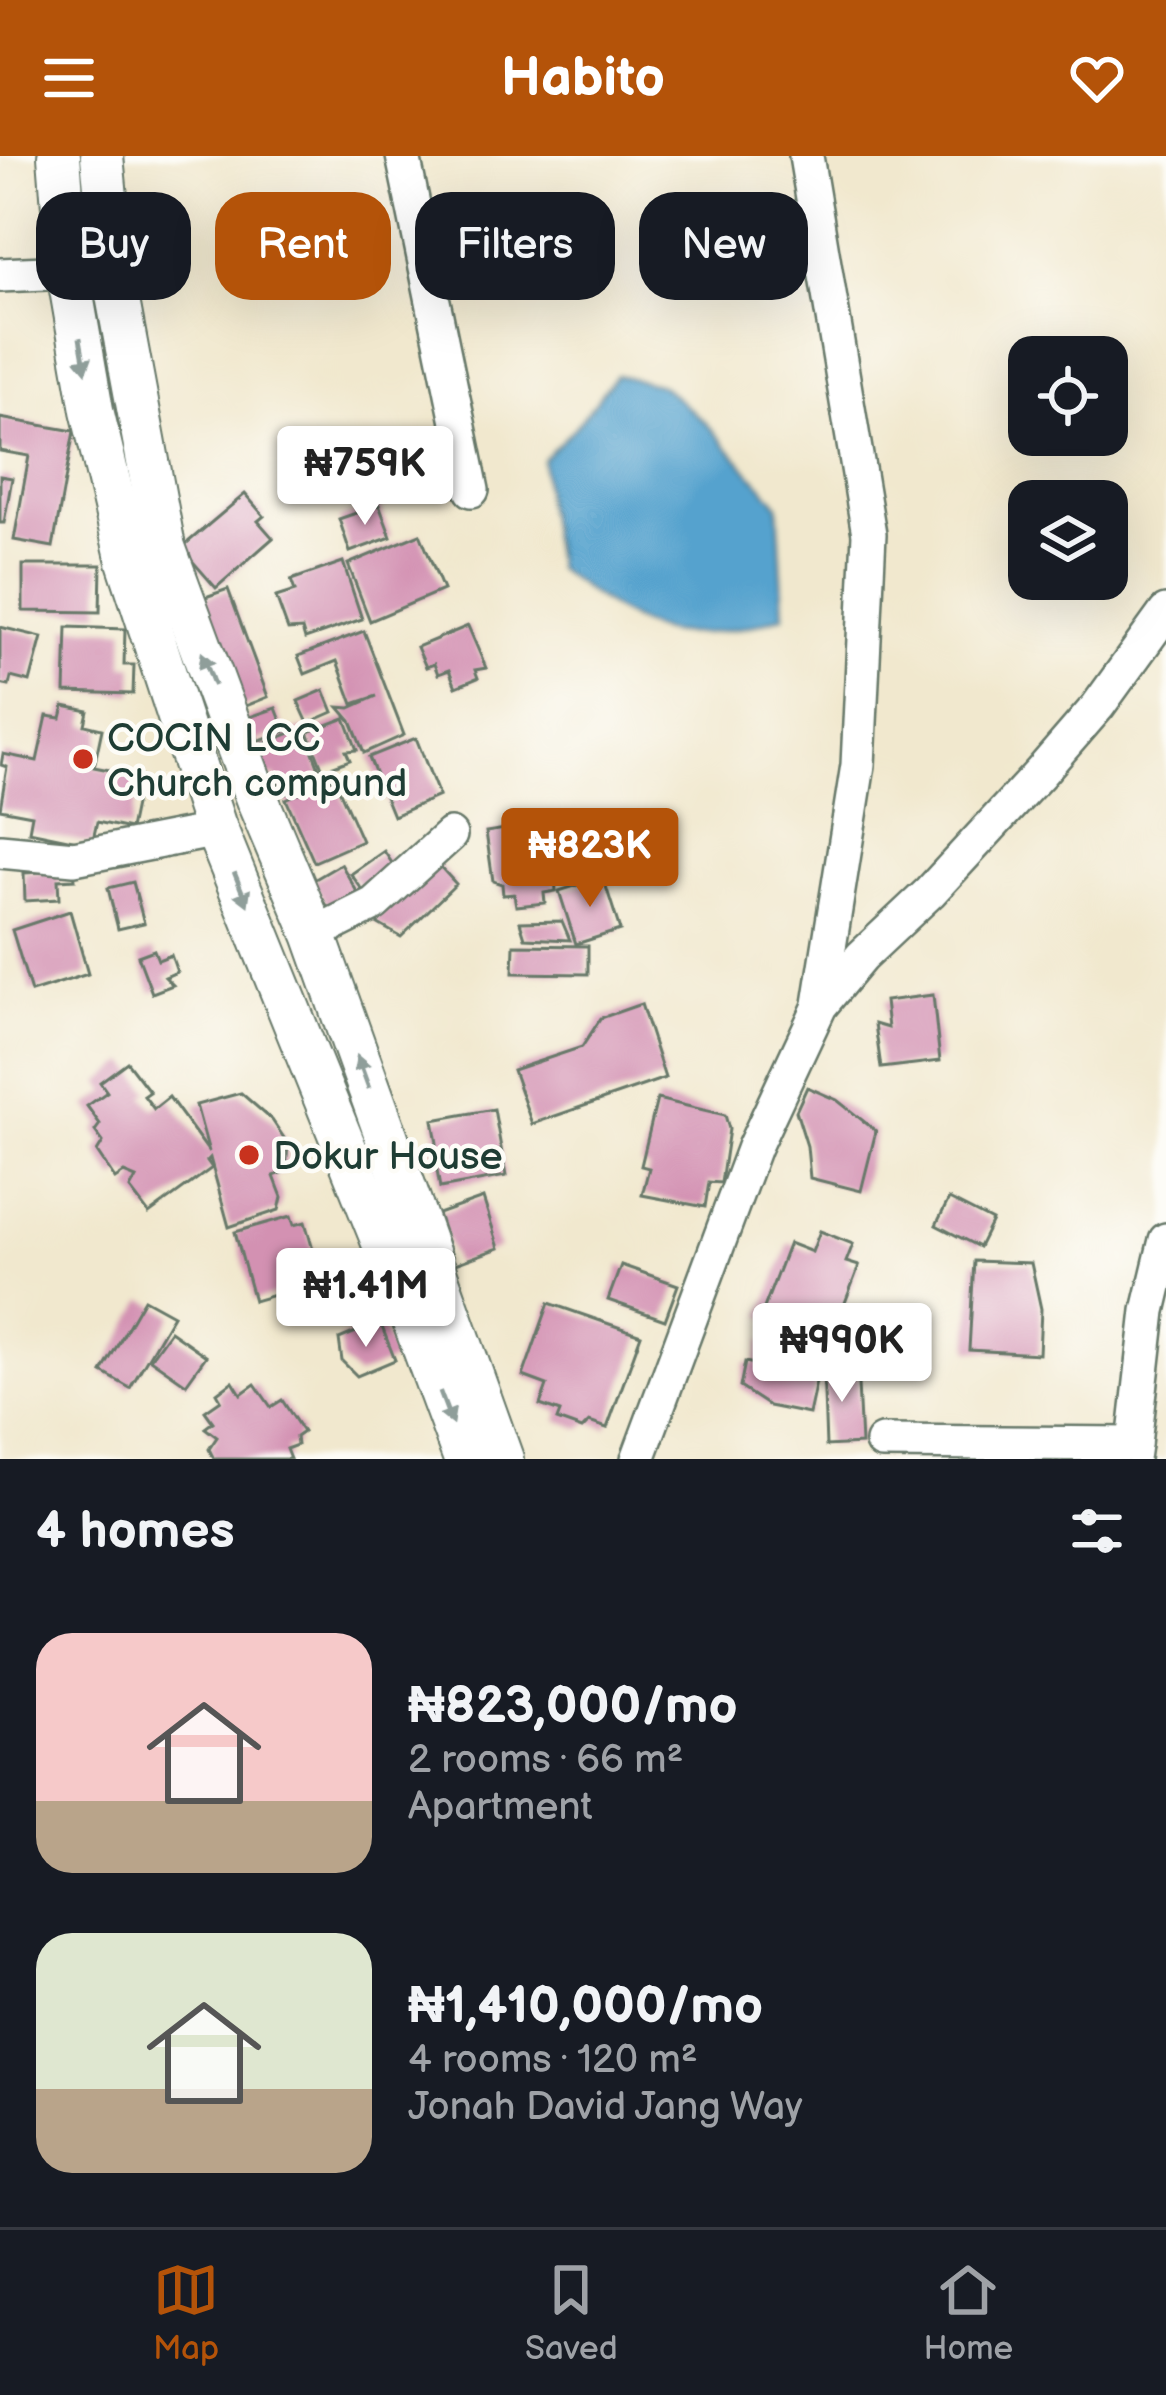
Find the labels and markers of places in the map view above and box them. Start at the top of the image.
pin: ₦759K [281,426,449,528]
place label: COCIN LCC Church compund [107,716,407,808]
marker: COCIN LCC Church compund [70,746,96,772]
pin: ₦823K [506,808,674,910]
place label: Dokur House [273,1134,503,1181]
marker: Dokur House [236,1142,262,1168]
pin: ₦1.41M [268,1248,464,1350]
pin: ₦990K [758,1303,926,1405]

